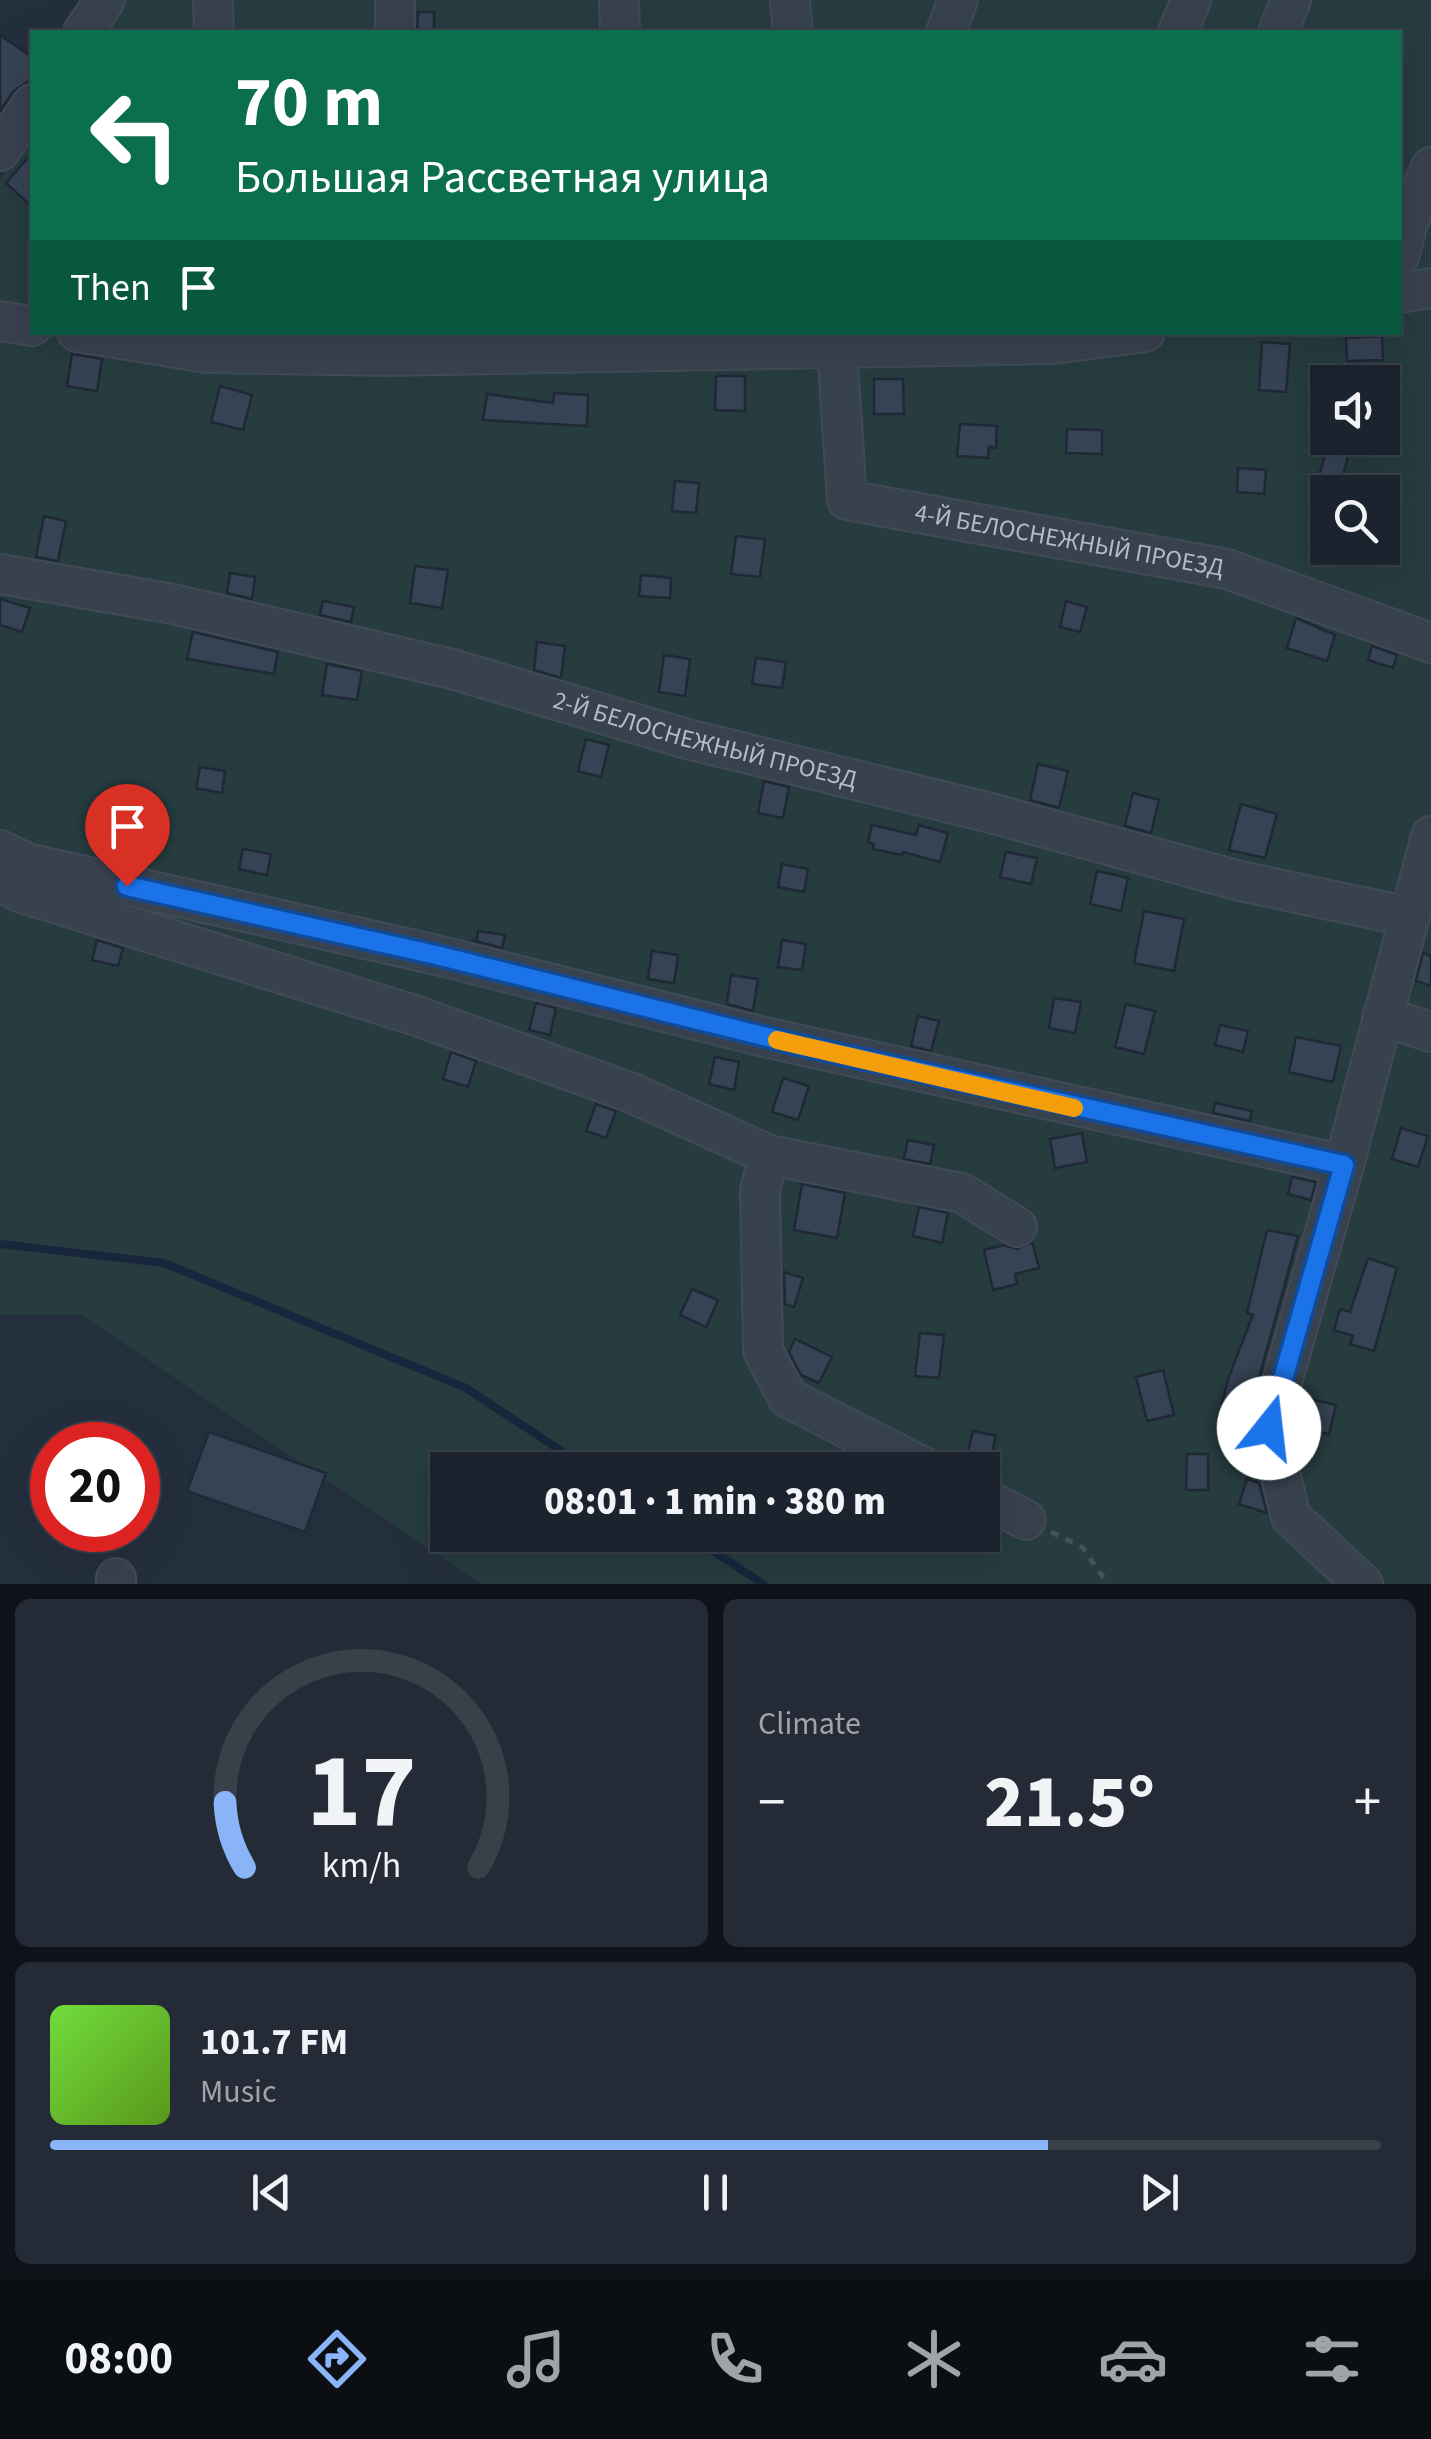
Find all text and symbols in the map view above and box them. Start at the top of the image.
text: 70 m [235,53,383,153]
icon: left [70,70,200,200]
text: Большая Рассветная улица [235,146,770,210]
icon: arrive [171,260,226,315]
text: Then [70,261,151,315]
map controls [1310,365,1400,565]
button: sound [1310,365,1400,455]
button: search [1310,475,1400,565]
street label: 4-Й БЕЛОСНЕЖНЫЙ ПРОЕЗД [912,495,1227,586]
street label: 2-Й БЕЛОСНЕЖНЫЙ ПРОЕЗД [549,682,861,798]
pin [85,784,170,887]
icon: arrive [100,799,155,854]
position arrow [1217,1376,1321,1480]
speed limit sign: 20 [30,1422,160,1552]
text: 08:01 · 1 min · 380 m [544,1475,886,1529]
text: Climate [758,1701,861,1747]
text: 17 [307,1719,416,1867]
text: 21.5° [984,1749,1155,1856]
text: − [758,1764,785,1842]
text: + [1354,1764,1381,1842]
text: km/h [322,1840,401,1891]
text: 101.7 FM [200,2015,348,2069]
text: Music [200,2069,277,2115]
icon: previous [244,2165,299,2220]
icon: pause [688,2165,743,2220]
icon: next [1132,2165,1187,2220]
icon: directions [302,2324,372,2394]
icon: music [501,2324,571,2394]
icon: phone [700,2324,770,2394]
icon: climate [899,2324,969,2394]
icon: car [1098,2324,1168,2394]
icon: filters [1297,2324,1367,2394]
text: 08:00 [64,2327,173,2391]

